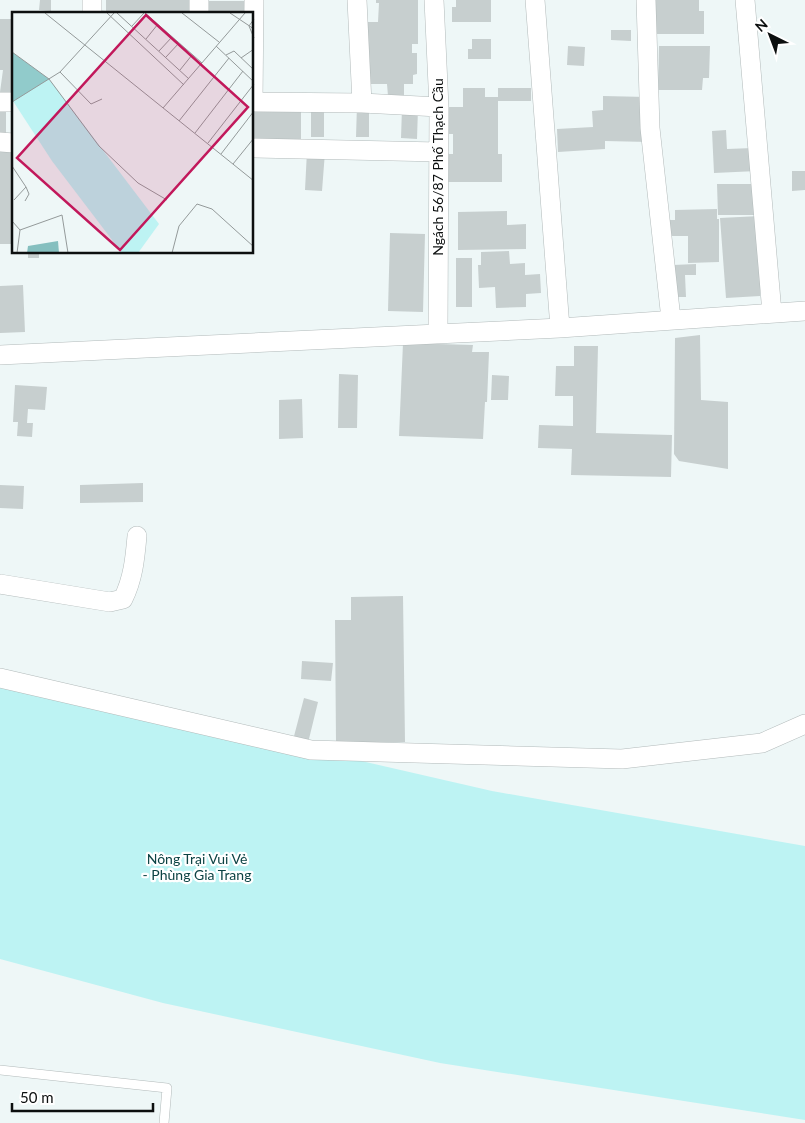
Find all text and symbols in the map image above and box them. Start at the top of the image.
north arrow [745,10,795,60]
inset map [12,12,254,254]
text: N [751,15,771,35]
street label: Ngách 56/87 Phố Thạch Cầu [429,78,446,256]
park label: Nông Trại Vui Vẻ - Phùng Gia Trang [143,850,251,883]
scale bar [12,1080,154,1112]
text: 50 m [20,1088,54,1106]

